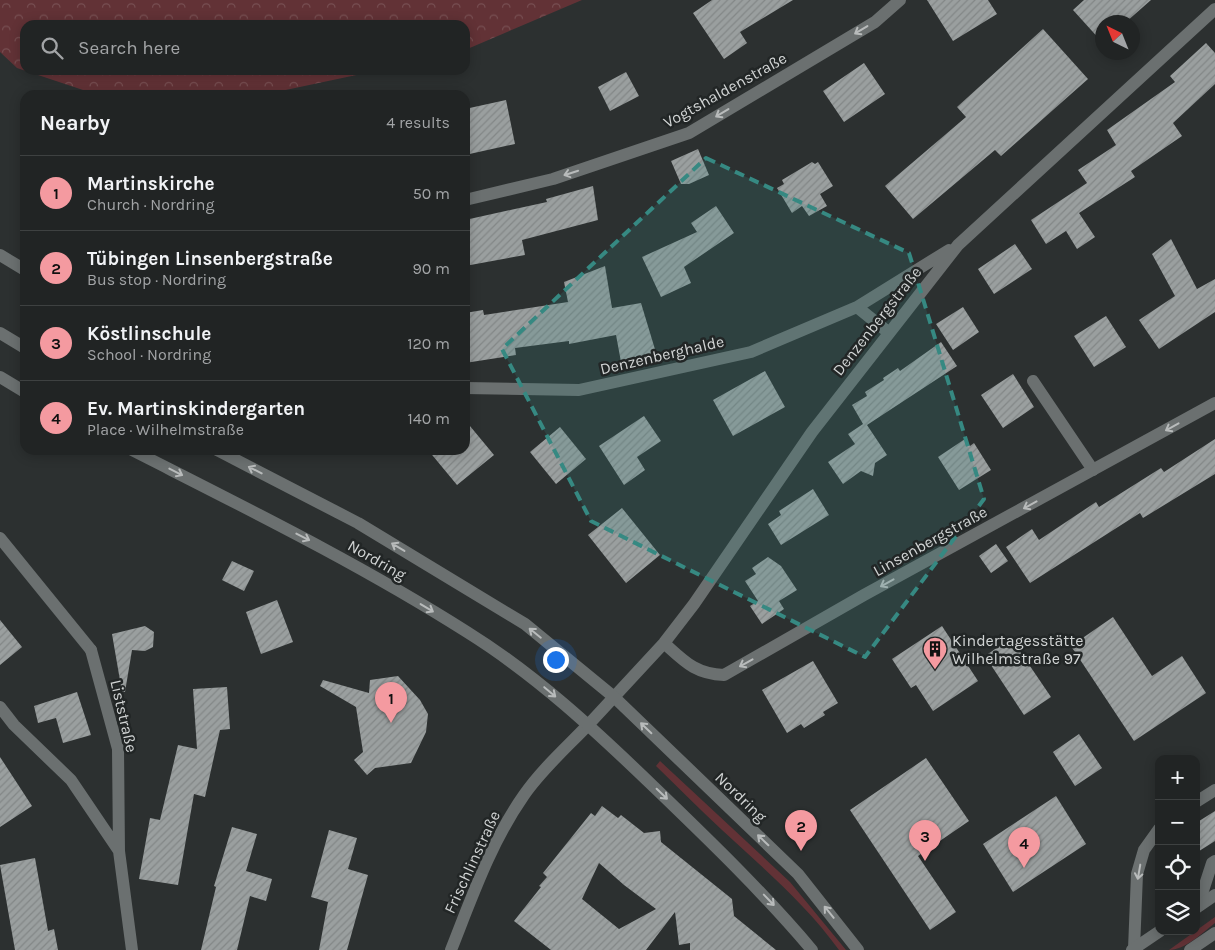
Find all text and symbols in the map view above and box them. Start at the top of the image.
north arrow [1095,15,1140,60]
search box [20,20,470,75]
one-way arrow [855,26,869,36]
icon: search [38,34,66,62]
text: Search here [78,37,180,59]
street label: Vogtshaldenstraße [660,48,790,132]
one-way arrow [715,109,729,119]
text: Nearby [40,111,110,135]
text: 4 results [386,113,450,132]
one-way arrow [564,168,580,178]
text: Martinskirche [87,173,215,195]
text: 1 [53,184,59,203]
text: 50 m [413,184,450,203]
text: Church · Nordring [87,195,215,214]
text: Tübingen Linsenbergstraße [87,248,333,270]
text: 2 [51,259,61,278]
text: 90 m [412,259,450,278]
street label: Denzenbergstraße [829,263,925,379]
text: Bus stop · Nordring [87,270,226,289]
text: Köstlinschule [87,323,211,345]
street label: Denzenberghalde [598,331,726,379]
text: 3 [51,334,61,353]
text: 120 m [407,334,450,353]
text: School · Nordring [87,345,211,364]
text: Ev. Martinskindergarten [87,398,305,420]
text: 4 [51,409,61,428]
text: 140 m [408,409,450,428]
text: Place · Wilhelmstraße [87,420,244,439]
one-way arrow [1165,422,1180,432]
one-way arrow [248,465,263,474]
one-way arrow [168,468,183,477]
one-way arrow [1022,500,1037,510]
street label: Linsenbergstraße [870,502,990,580]
one-way arrow [295,533,310,542]
street label: Nordring [344,536,410,584]
one-way arrow [391,542,405,552]
one-way arrow [880,578,895,588]
one-way arrow [420,603,434,613]
one-way arrow [529,628,542,639]
place label: Kindertagesstätte Wilhelmstraße 97 [952,631,1084,668]
building icon: Kindertagesstätte Wilhelmstraße 97 [922,636,948,670]
your location [543,647,569,673]
one-way arrow [739,658,753,668]
street label: Liststraße [106,678,142,754]
pin: 1 [375,682,407,723]
one-way arrow [543,687,556,698]
one-way arrow [639,722,652,734]
map controls [1155,755,1200,935]
button: + [1155,755,1200,800]
street label: Nordring [711,768,771,826]
one-way arrow [655,788,668,800]
button: − [1155,800,1200,845]
street label: Frischlinstraße [440,808,504,916]
pin: 2 [785,810,817,851]
pin: 3 [909,820,941,861]
pin: 4 [1008,827,1040,868]
one-way arrow [757,834,769,846]
button: locate [1155,845,1200,890]
one-way arrow [1133,864,1143,880]
button: layers [1155,890,1200,935]
one-way arrow [763,894,775,906]
one-way arrow [823,905,834,918]

